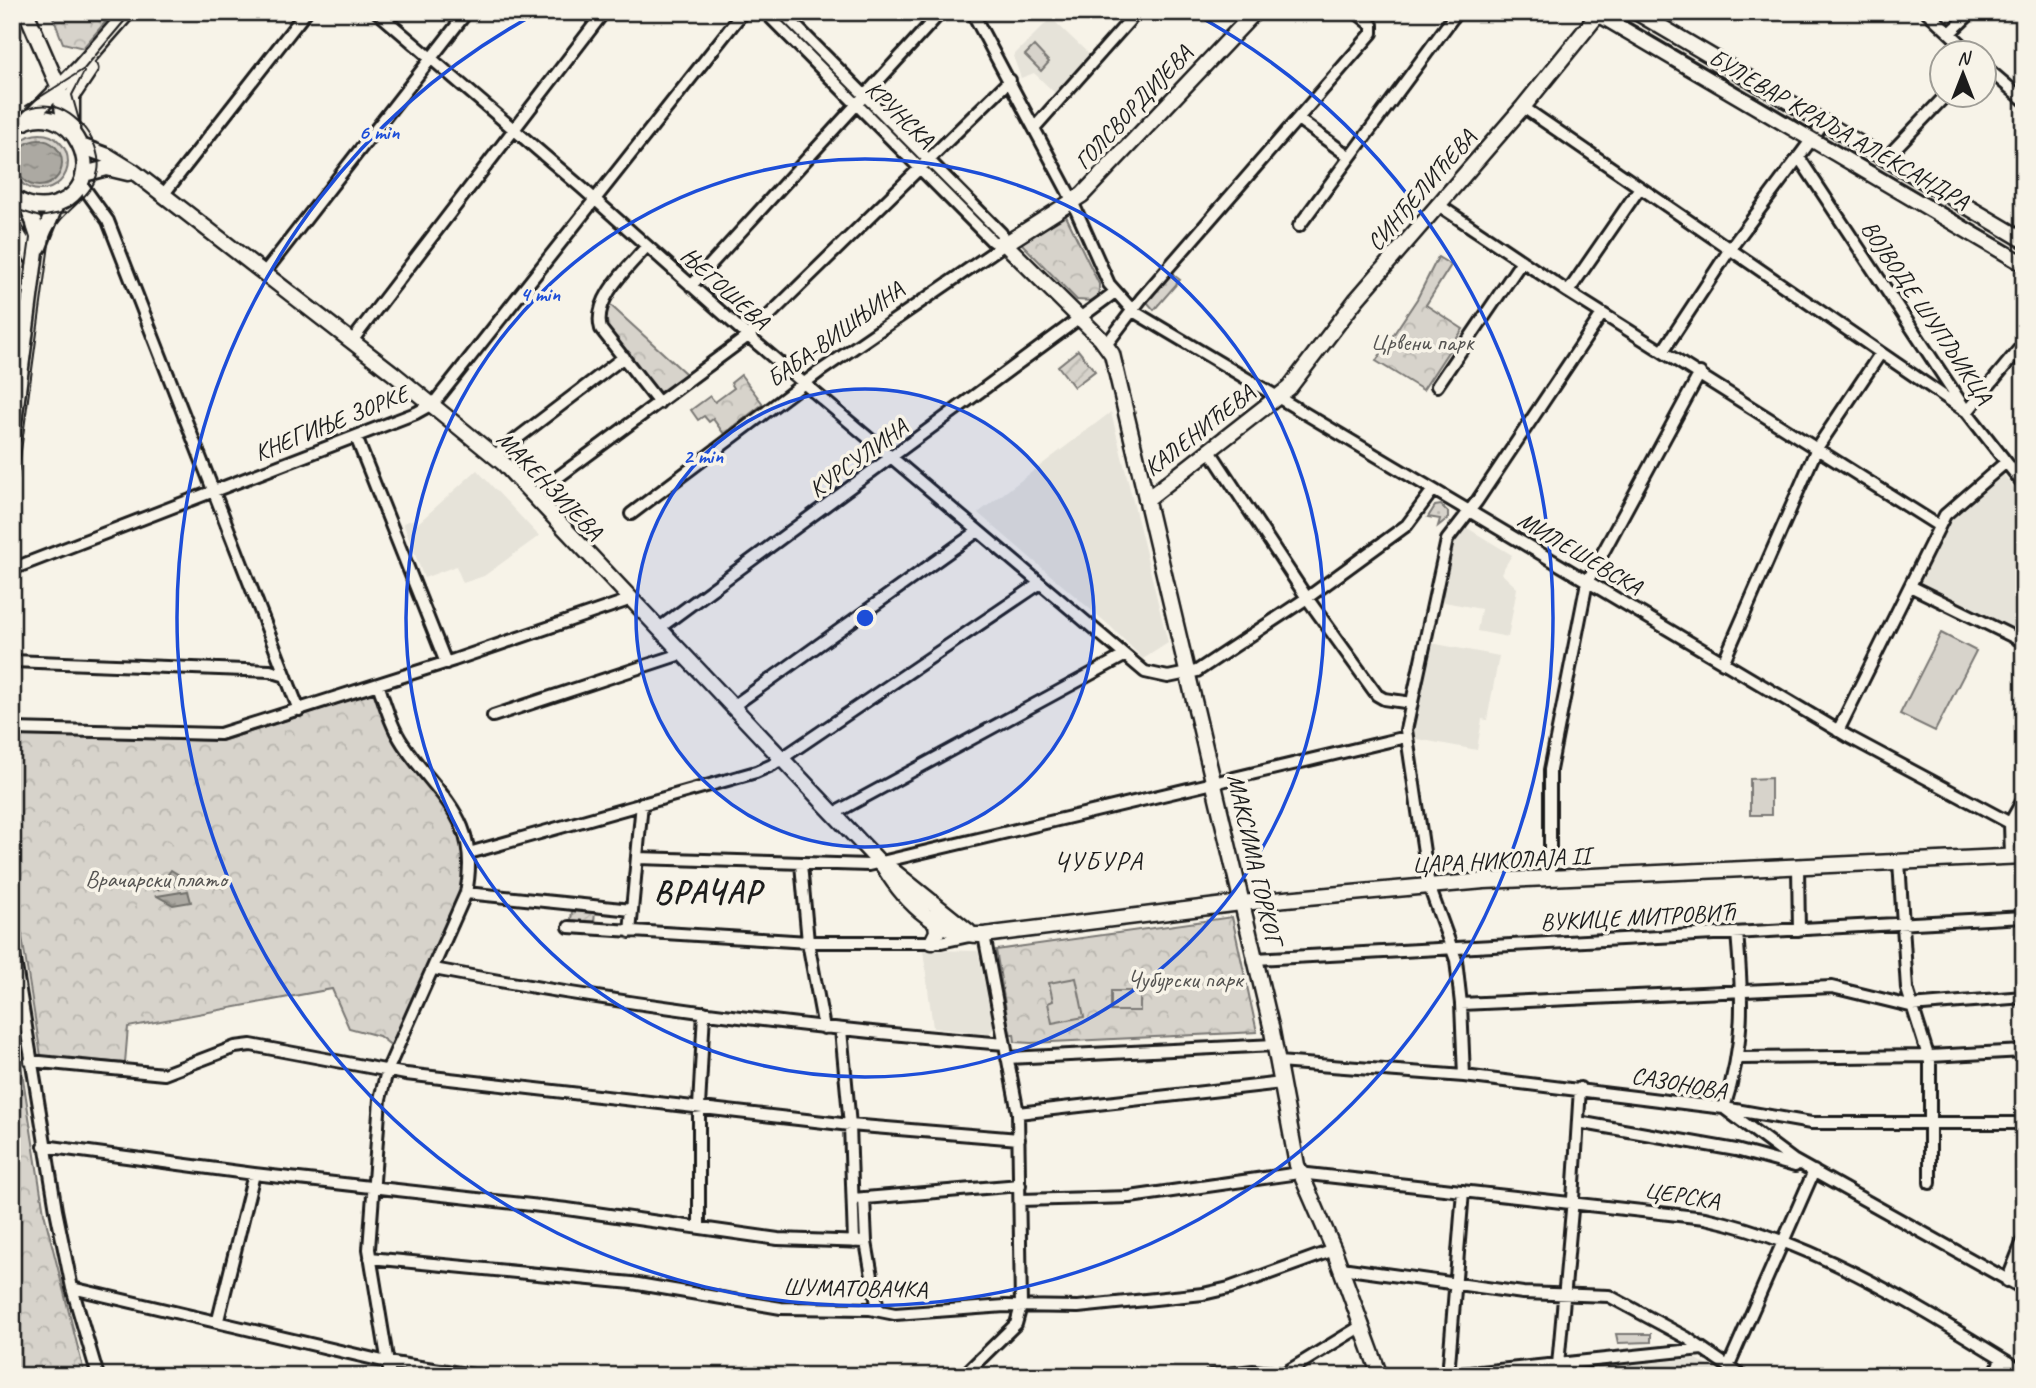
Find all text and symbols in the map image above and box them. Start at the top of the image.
street label: ГОЛСВОРДИЈЕВА [1068,38,1199,176]
north arrow [1927,38,1997,108]
street label: БУЛЕВАР КРАЉА АЛЕКСАНДРА [1704,42,1975,216]
text: N [1957,46,1972,70]
street label: КРУНСКА [859,74,941,155]
text: 6 min [359,119,400,145]
street label: СИНЂЕЛИЋЕВА [1360,122,1483,257]
street label: ВОЈВОДЕ ШУПЉИКЦА [1855,215,2000,410]
street label: ЊЕГОШЕВА [674,240,776,336]
street label: БАБА-ВИШЊИНА [761,274,910,394]
text: 4 min [520,281,560,307]
park label: Црвени парк [1371,327,1476,357]
street label: КНЕГИЊЕ ЗОРКЕ [250,377,415,467]
street label: КАЛЕНИЋЕВА [1138,377,1261,483]
street label: КУРСУЛИНА [803,412,914,504]
street label: МАКЕНЗИЈЕВА [491,424,610,546]
text: 2 min [683,443,723,469]
street label: МИЛЕШЕВСКА [1513,504,1648,602]
centre of rings [853,606,877,630]
street label: МАКСИМА ГОРКОГ [1221,771,1290,952]
street label: ЦАРА НИКОЛАЈА II [1411,840,1596,880]
district label: ЧУБУРА [1054,845,1144,878]
park label: Врачарски плато [85,864,229,894]
district label: ВРАЧАР [654,871,765,912]
street label: ВУКИЦЕ МИТРОВИЋ [1540,897,1738,937]
park label: Чубурски парк [1127,964,1245,994]
street label: САЗОНОВА [1629,1060,1730,1106]
street label: ЦЕРСКА [1642,1174,1723,1216]
street label: ШУМАТОВАЧКА [783,1272,928,1304]

